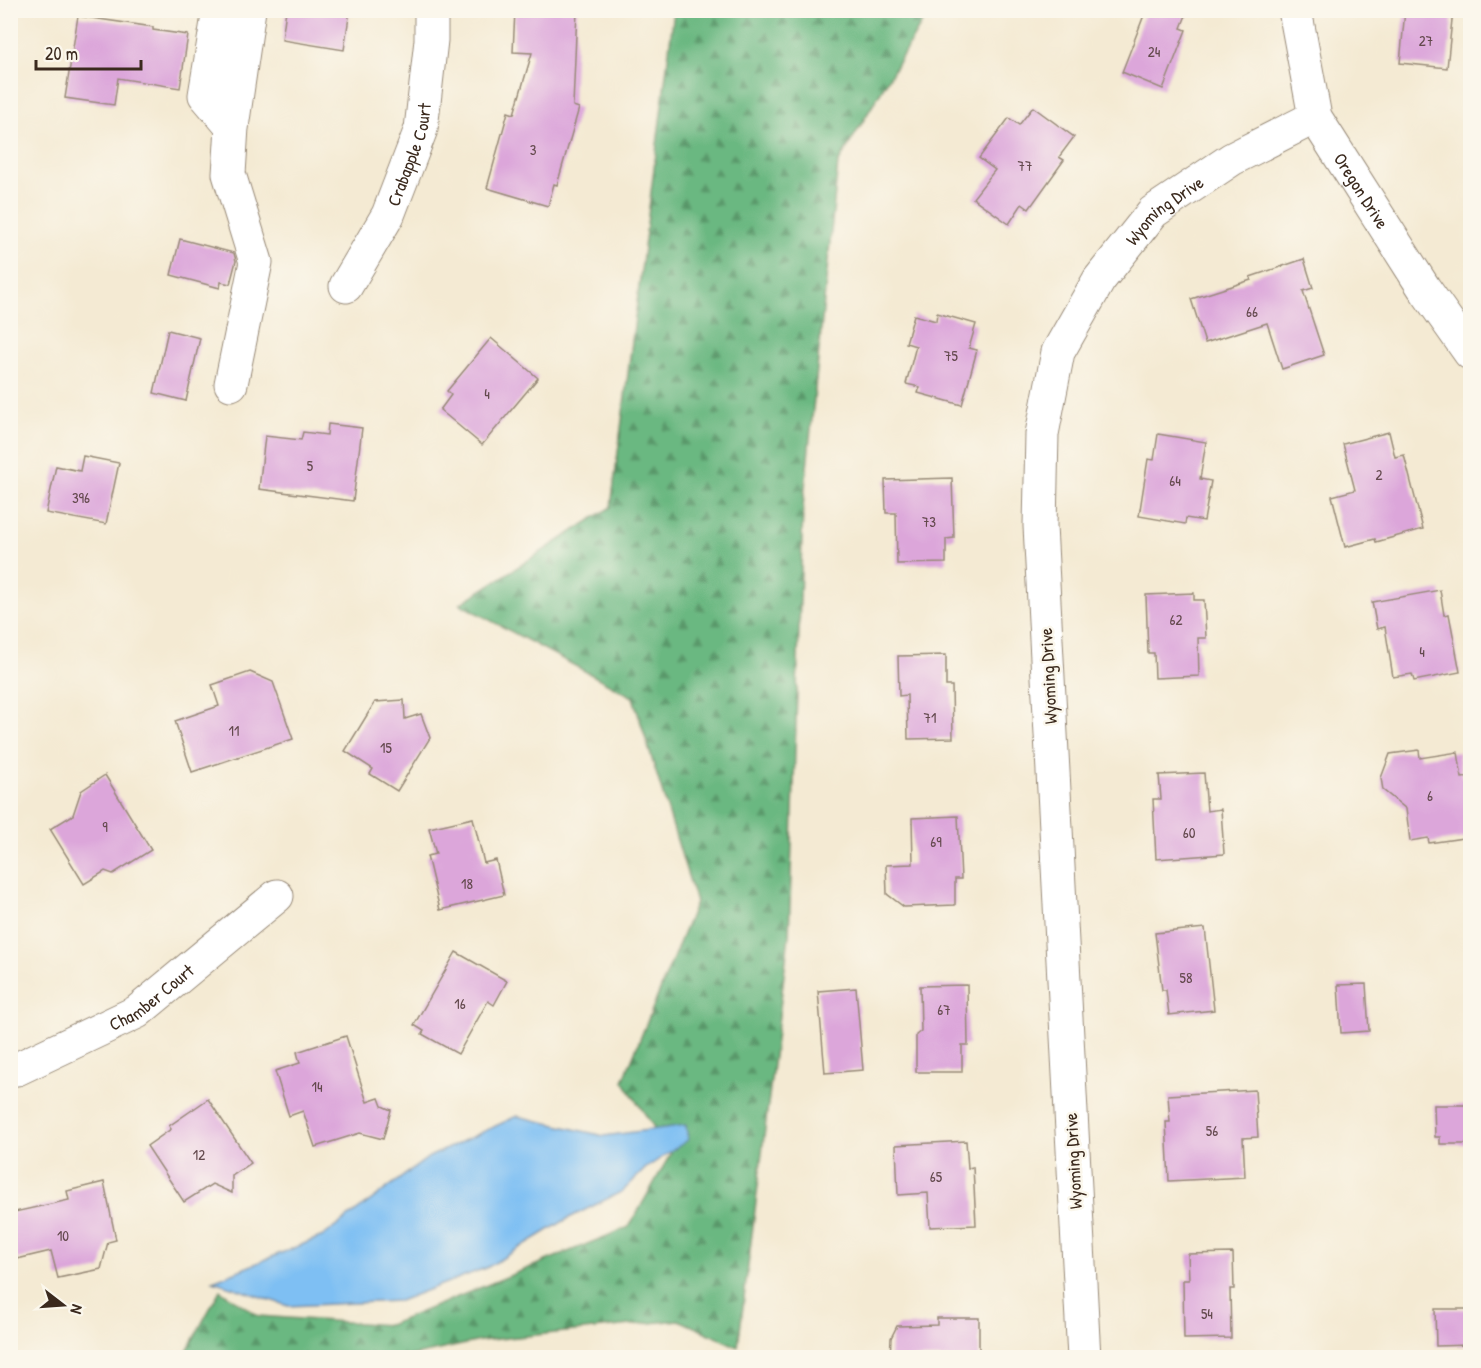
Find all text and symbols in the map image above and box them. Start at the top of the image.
house number: 27 [1419,30,1433,51]
scale bar [36,33,141,71]
text: 20 m [45,41,78,66]
house number: 24 [1148,41,1161,62]
street label: Crabapple Court [380,101,436,209]
house number: 3 [530,139,537,160]
street label: Oregon Drive [1328,148,1395,233]
house number: 77 [1018,155,1032,176]
street label: Wyoming Drive [1119,169,1208,250]
house number: 66 [1246,301,1258,322]
house number: 75 [944,345,959,366]
house number: 4 [484,383,490,404]
house number: 5 [307,455,314,476]
house number: 2 [1375,464,1383,485]
house number: 64 [1169,470,1181,491]
house number: 396 [72,487,90,508]
house number: 73 [922,511,936,532]
house number: 62 [1169,609,1183,630]
street label: Wyoming Drive [1033,627,1063,725]
house number: 4 [1419,641,1425,662]
house number: 71 [924,707,936,728]
house number: 11 [229,720,239,741]
house number: 15 [380,737,393,758]
house number: 6 [1427,785,1433,806]
house number: 9 [102,816,108,837]
house number: 60 [1183,822,1196,843]
house number: 69 [930,831,942,852]
house number: 18 [461,873,473,894]
street label: Chamber Court [105,957,200,1036]
house number: 58 [1180,967,1192,988]
house number: 16 [454,993,466,1014]
house number: 67 [937,999,951,1020]
house number: 14 [311,1076,323,1097]
street label: Wyoming Drive [1058,1112,1088,1210]
house number: 56 [1206,1120,1218,1141]
house number: 12 [193,1144,205,1165]
house number: 65 [930,1166,943,1187]
house number: 10 [57,1225,69,1246]
north arrow [33,1275,93,1335]
text: N [65,1302,89,1317]
house number: 54 [1201,1303,1213,1324]

